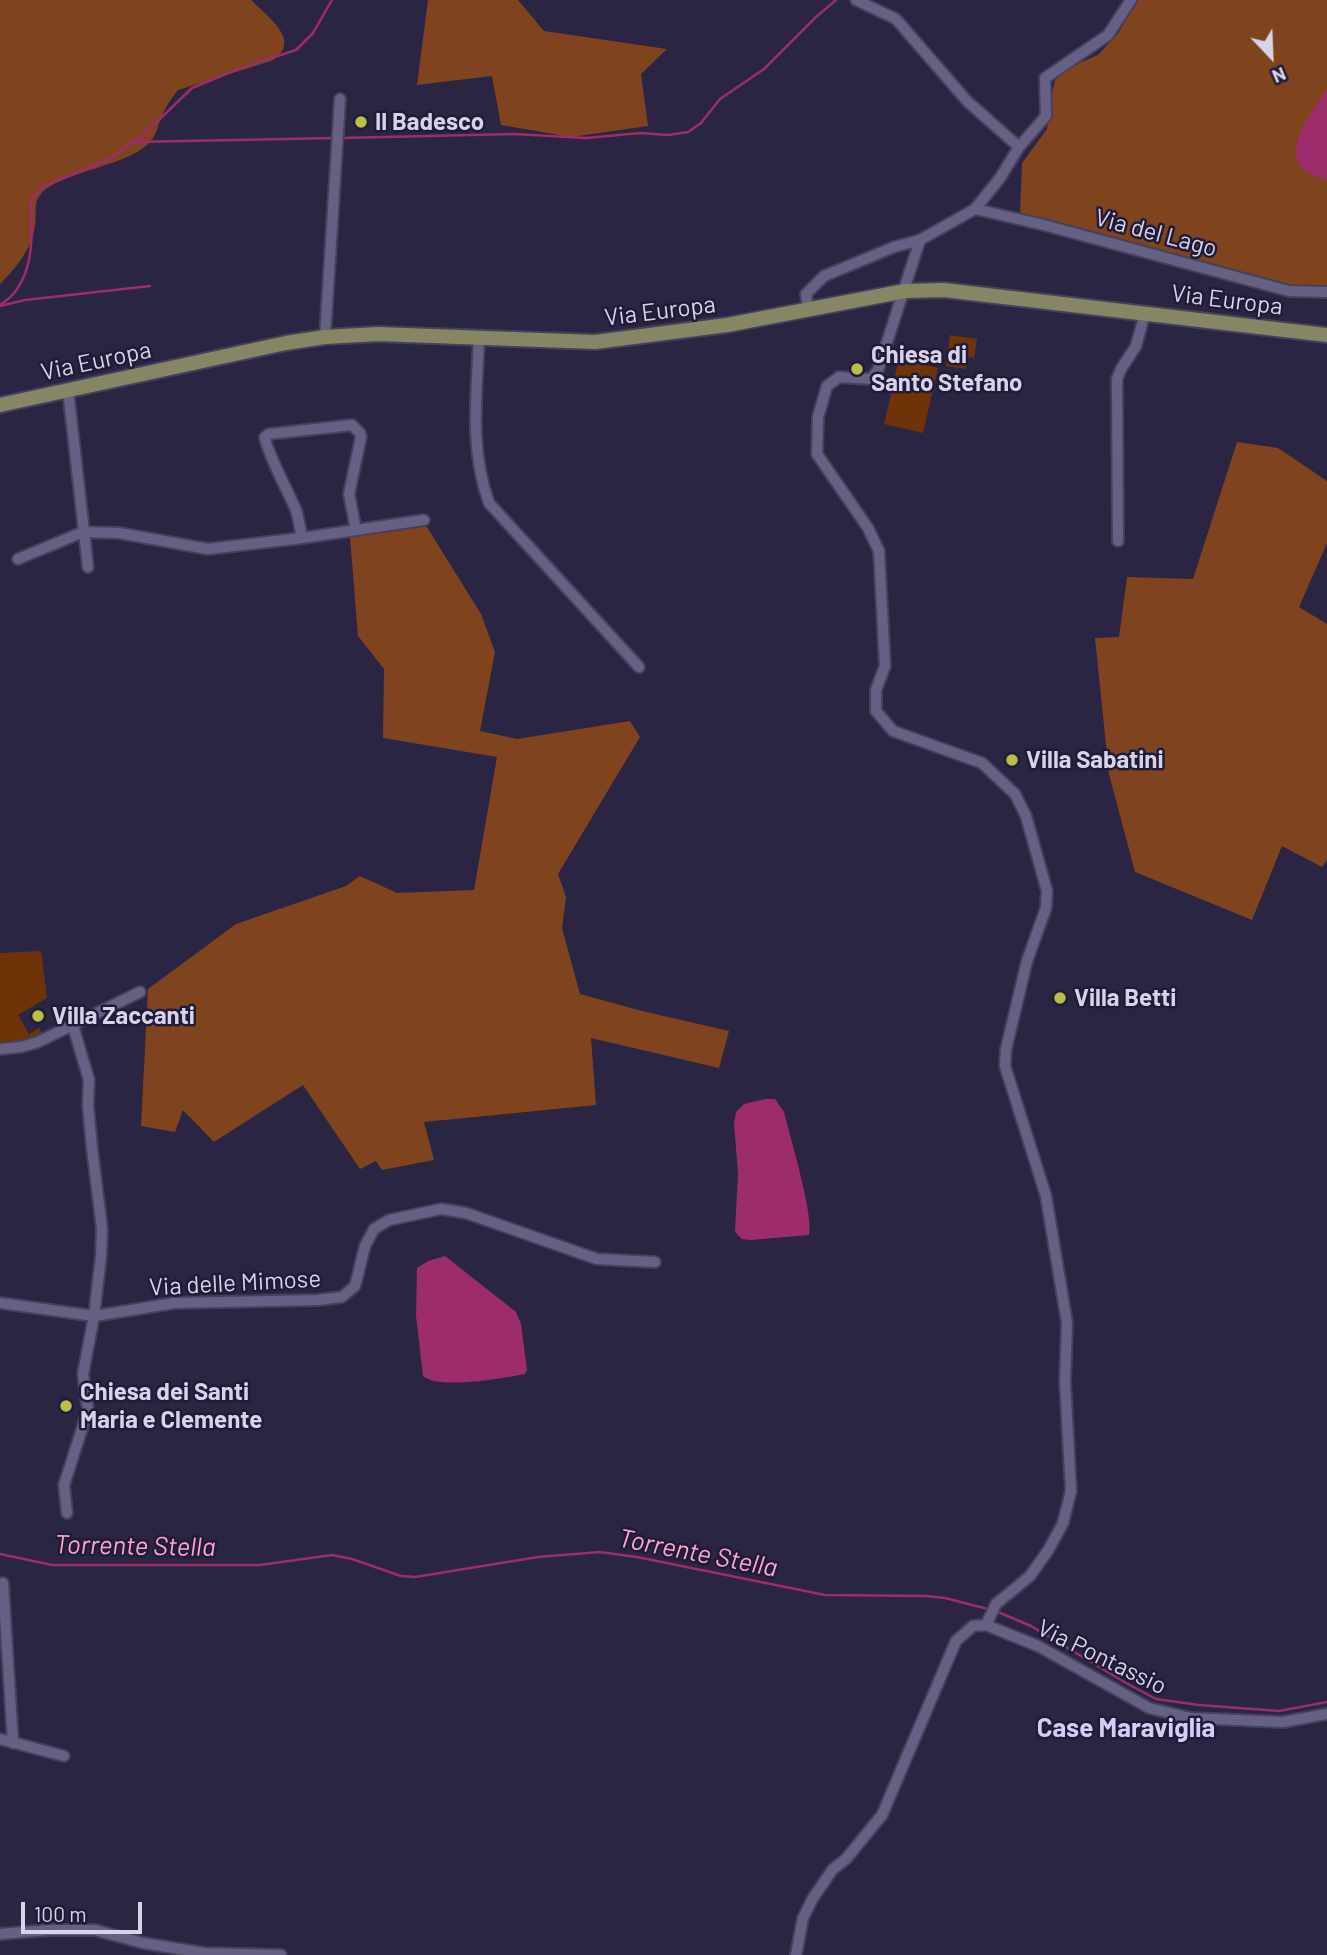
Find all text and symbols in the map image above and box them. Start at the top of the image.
north arrow [1236,21,1306,91]
text: N [1269,63,1290,89]
place label: Il Badesco [375,108,484,136]
marker: Il Badesco [353,114,369,130]
street label: Via del Lago [1092,203,1220,263]
street label: Via Europa [1170,279,1284,321]
street label: Via Europa [603,290,717,332]
street label: Via Europa [38,335,154,387]
place label: Chiesa di Santo Stefano [871,341,1022,397]
marker: Chiesa di Santo Stefano [849,361,865,377]
place label: Villa Sabatini [1026,746,1164,774]
marker: Villa Sabatini [1004,752,1020,768]
place label: Villa Betti [1074,984,1176,1012]
marker: Villa Betti [1052,990,1068,1006]
place label: Villa Zaccanti [52,1002,195,1030]
marker: Villa Zaccanti [30,1008,46,1024]
street label: Via delle Mimose [148,1264,322,1302]
place label: Chiesa dei Santi Maria e Clemente [80,1378,262,1434]
marker: Chiesa dei Santi Maria e Clemente [58,1398,74,1414]
water label: Torrente Stella [616,1522,780,1584]
water label: Torrente Stella [54,1529,216,1563]
street label: Via Pontassio [1033,1613,1171,1701]
district label: Case Maraviglia [1037,1712,1215,1744]
scale bar [24,1888,145,1932]
text: 100 m [34,1901,87,1926]

